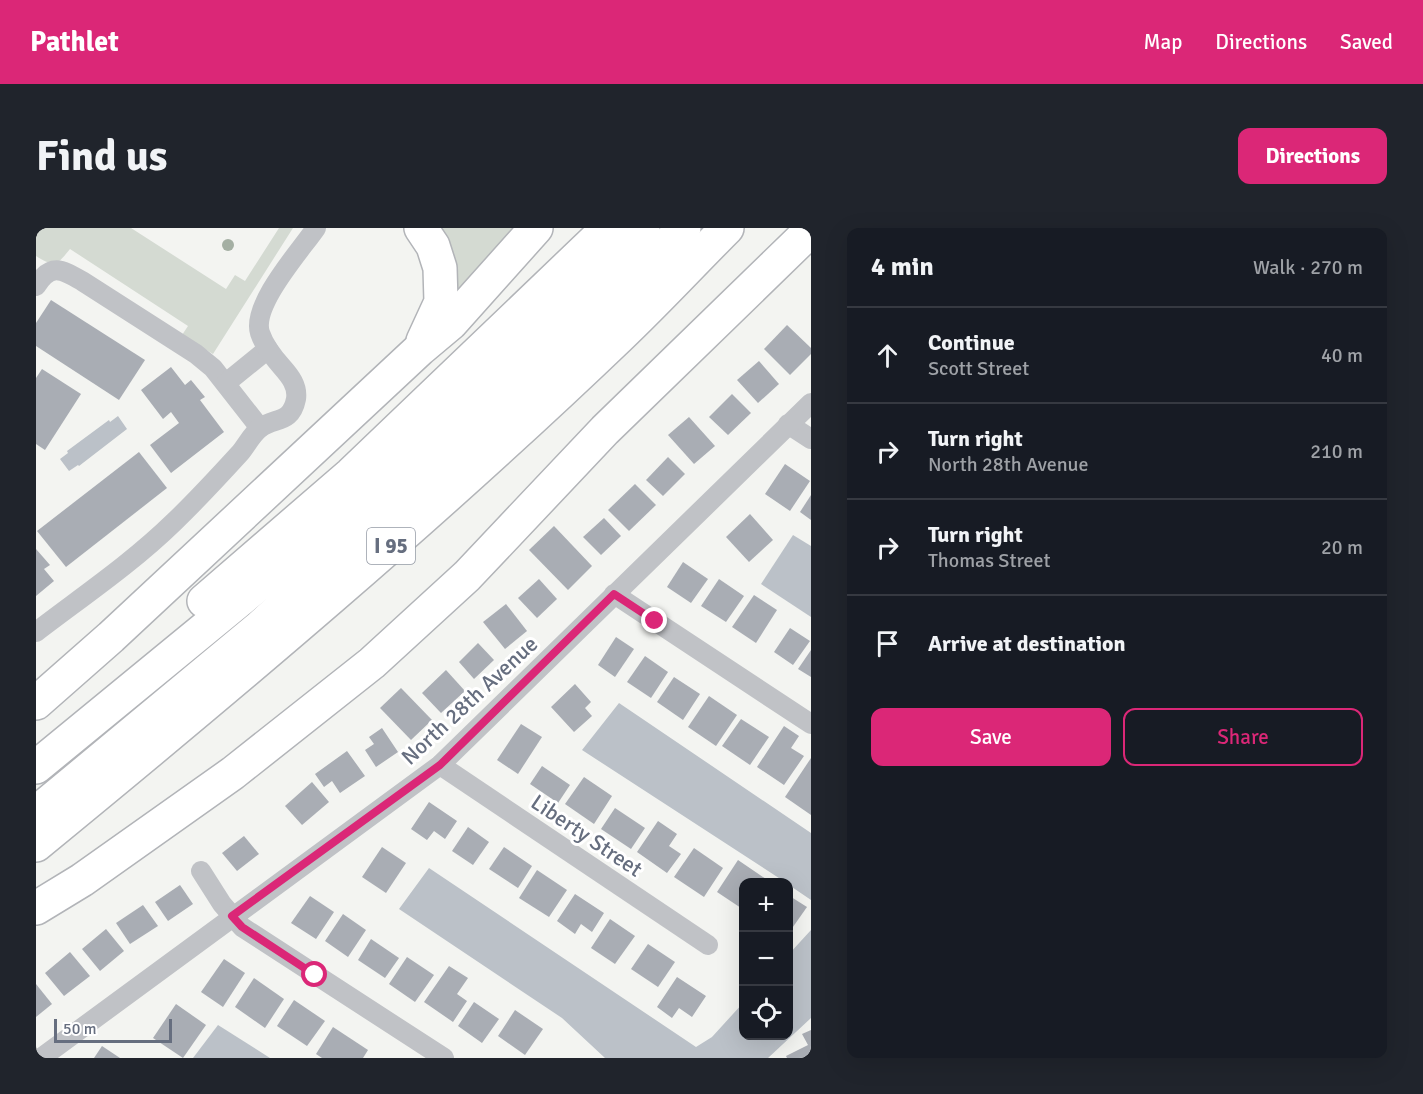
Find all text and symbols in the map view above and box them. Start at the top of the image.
text: Pathlet [30,25,119,59]
text: Map [1144,29,1182,55]
text: Directions [1215,29,1307,55]
text: Saved [1340,29,1393,55]
button: Directions [1238,128,1387,184]
text: Find us [36,131,167,182]
text: 4 min [871,251,934,283]
text: Walk · 270 m [1253,255,1363,280]
text: Continue [928,329,1015,356]
icon: ahead [871,339,904,372]
text: 40 m [1321,343,1363,368]
text: Scott Street [928,356,1029,381]
text: Turn right [928,425,1023,452]
icon: right [871,435,904,468]
text: 210 m [1310,439,1363,464]
text: North 28th Avenue [928,452,1089,477]
text: Turn right [928,521,1023,548]
road number: I 95 [367,528,415,564]
icon: right [871,531,904,564]
text: 20 m [1321,535,1363,560]
text: Thomas Street [928,548,1050,573]
route end [641,607,667,633]
icon: arrive [871,627,904,660]
street label: North 28th Avenue [396,630,543,770]
text: Arrive at destination [928,630,1125,657]
button: Save [871,708,1111,766]
button: Share [1123,708,1363,766]
street label: Liberty Street [526,788,648,883]
map controls [739,878,793,1040]
button: + [739,878,793,932]
button: − [739,932,793,986]
route start [301,961,327,987]
button: locate [739,986,793,1040]
scale bar [54,1016,172,1044]
text: 50 m [63,1019,97,1039]

